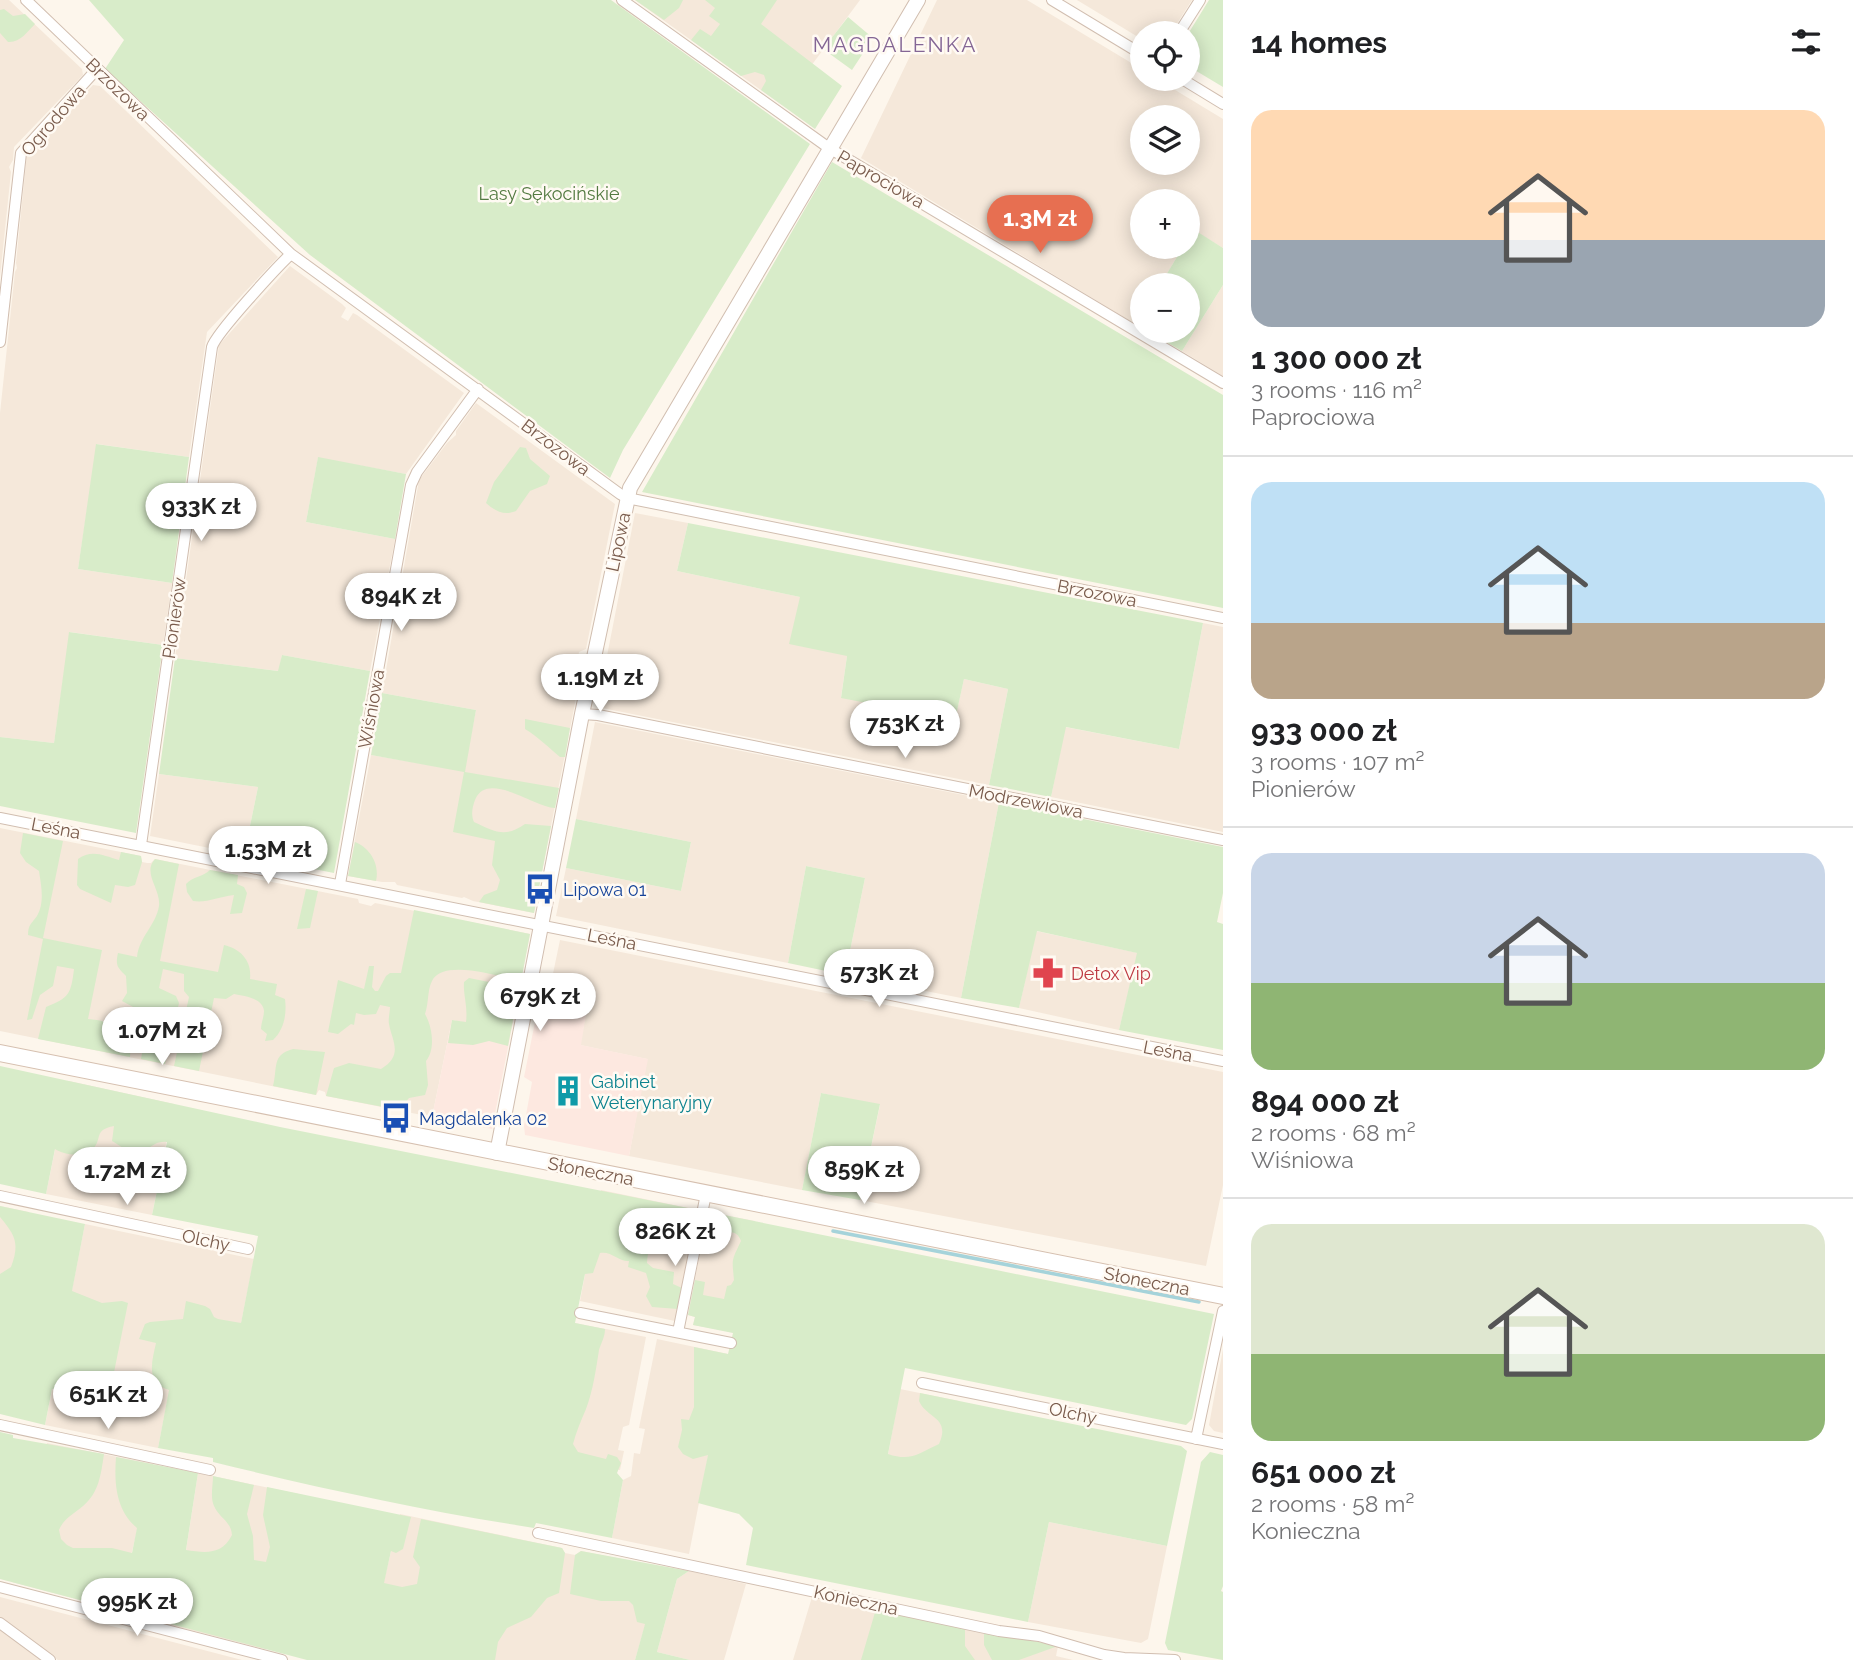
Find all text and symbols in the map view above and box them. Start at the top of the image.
map controls [1130,21,1200,343]
button: locate [1130,21,1200,91]
icon: filters [1787,23,1825,61]
text: 14 homes [1251,25,1387,60]
district label: MAGDALENKA [813,32,977,57]
street label: Brzozowa [82,53,154,125]
street label: Ogrodowa [16,80,90,160]
button: layers [1130,105,1200,175]
street label: Paprociowa [834,146,928,212]
icon: home [1475,155,1601,281]
park label: Lasy Sękocińskie [479,183,620,204]
button: + [1130,189,1200,259]
pin: 1.3M zł [975,196,1105,255]
text: 1.3M zł [1003,204,1077,231]
button: − [1130,273,1200,343]
text: 1 300 000 zł [1251,341,1421,376]
text: 3 rooms · 116 m² [1251,376,1422,403]
text: Paprociowa [1251,403,1375,430]
street label: Brzozowa [517,414,595,480]
pin: 933K zł [136,484,266,543]
text: 933K zł [161,492,241,519]
street label: Lipowa [601,510,635,574]
icon: home [1475,527,1601,653]
pin: 894K zł [336,574,466,633]
street label: Brzozowa [1055,575,1139,611]
street label: Pionierów [158,576,190,660]
text: 894K zł [361,582,441,609]
pin: 1.19M zł [528,654,672,714]
text: 1.19M zł [557,663,643,690]
street label: Wiśniowa [354,668,388,750]
pin: 753K zł [840,700,970,760]
text: 753K zł [866,709,944,736]
text: 933 000 zł [1251,713,1397,748]
text: 3 rooms · 107 m² [1251,748,1425,775]
text: Pionierów [1251,775,1356,802]
street label: Modrzewiowa [967,780,1085,822]
street label: Leśna [30,813,82,843]
pin: 1.53M zł [196,826,340,886]
text: 1.53M zł [225,835,311,862]
bus stop icon: Lipowa 01 [523,872,557,906]
place label: Lipowa 01 [563,879,647,900]
icon: home [1475,898,1601,1024]
street label: Leśna [586,924,638,954]
pin: 573K zł [814,950,944,1009]
pharmacy icon: Detox Vip [1031,956,1065,990]
text: 573K zł [840,958,918,985]
place label: Detox Vip [1071,963,1151,984]
pin: 679K zł [475,974,605,1033]
text: 679K zł [500,982,580,1009]
pin: 1.07M zł [90,1007,234,1067]
text: 1.07M zł [118,1016,206,1043]
street label: Leśna [1142,1036,1194,1066]
place label: Gabinet Weterynaryjny [591,1071,712,1113]
building icon: Gabinet Weterynaryjny [551,1074,585,1108]
text: 894 000 zł [1251,1084,1399,1119]
bus stop icon: Magdalenka 02 [379,1101,413,1135]
place label: Magdalenka 02 [419,1108,547,1129]
text: 2 rooms · 68 m² [1251,1119,1416,1146]
pin: 859K zł [799,1146,929,1206]
text: Wiśniowa [1251,1146,1354,1173]
pin: 1.72M zł [55,1148,199,1207]
street label: Słoneczna [546,1152,636,1190]
text: 859K zł [824,1155,904,1182]
text: 1.72M zł [84,1156,170,1183]
pin: 826K zł [610,1208,740,1268]
text: 826K zł [635,1217,715,1244]
street label: Olchy [180,1225,232,1255]
street label: Słoneczna [1102,1262,1192,1300]
icon: home [1475,1269,1601,1395]
pin: 651K zł [43,1372,173,1431]
text: 651K zł [69,1380,147,1407]
street label: Olchy [1047,1398,1099,1428]
text: 651 000 zł [1251,1455,1395,1490]
text: 2 rooms · 58 m² [1251,1490,1414,1517]
text: Konieczna [1251,1517,1361,1544]
pin: 995K zł [72,1578,202,1638]
street label: Konieczna [812,1581,900,1619]
text: 995K zł [97,1587,177,1614]

